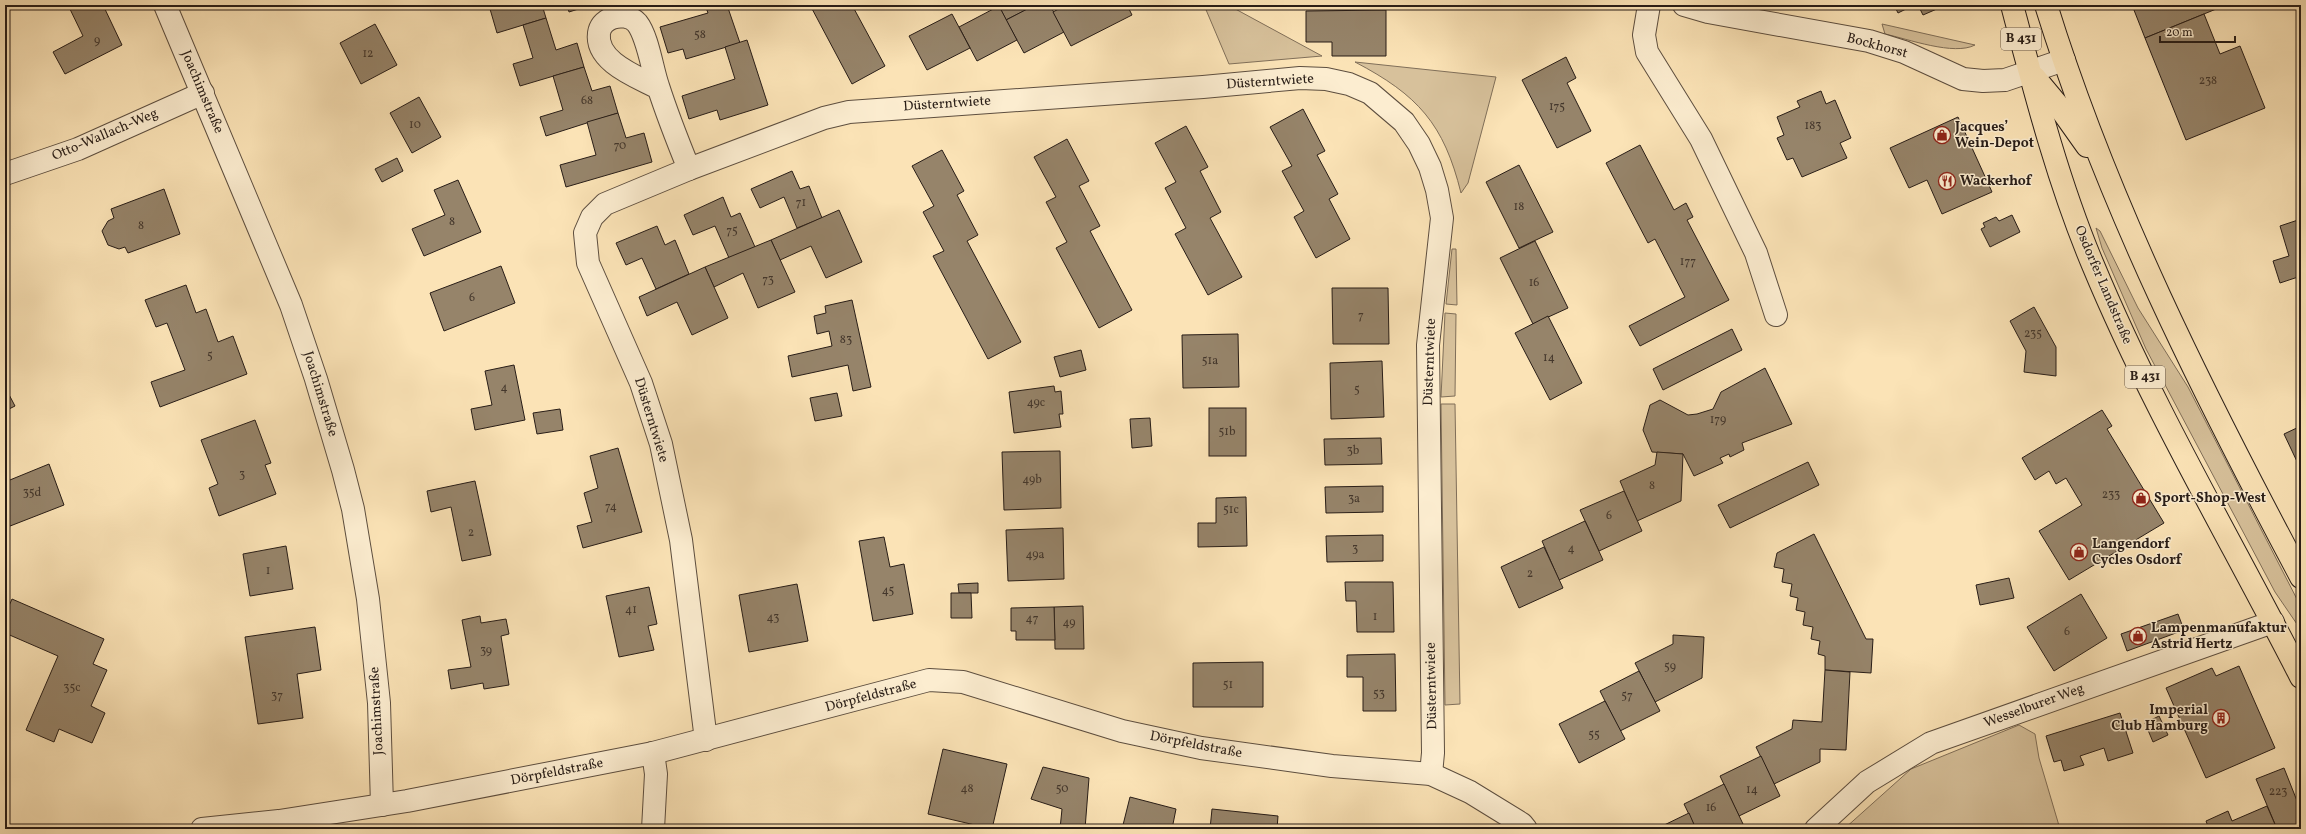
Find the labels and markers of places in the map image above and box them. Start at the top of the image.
place label: Jacques’ Wein-Depot [1954,118,2034,153]
shop icon: Jacques’ Wein-Depot [1932,125,1952,145]
restaurant icon: Wackerhof [1937,171,1957,191]
place label: Wackerhof [1960,172,2033,191]
shop icon: Sport-Shop-West [2131,488,2151,508]
place label: Sport-Shop-West [2154,489,2266,508]
place label: Langendorf Cycles Osdorf [2092,535,2183,570]
shop icon: Langendorf Cycles Osdorf [2069,542,2089,562]
place label: Lampenmanufaktur Astrid Hertz [2151,619,2287,654]
shop icon: Lampenmanufaktur Astrid Hertz [2128,626,2148,646]
place label: Imperial Club Hamburg [2111,701,2208,736]
building icon: Imperial Club Hamburg [2211,708,2231,728]

